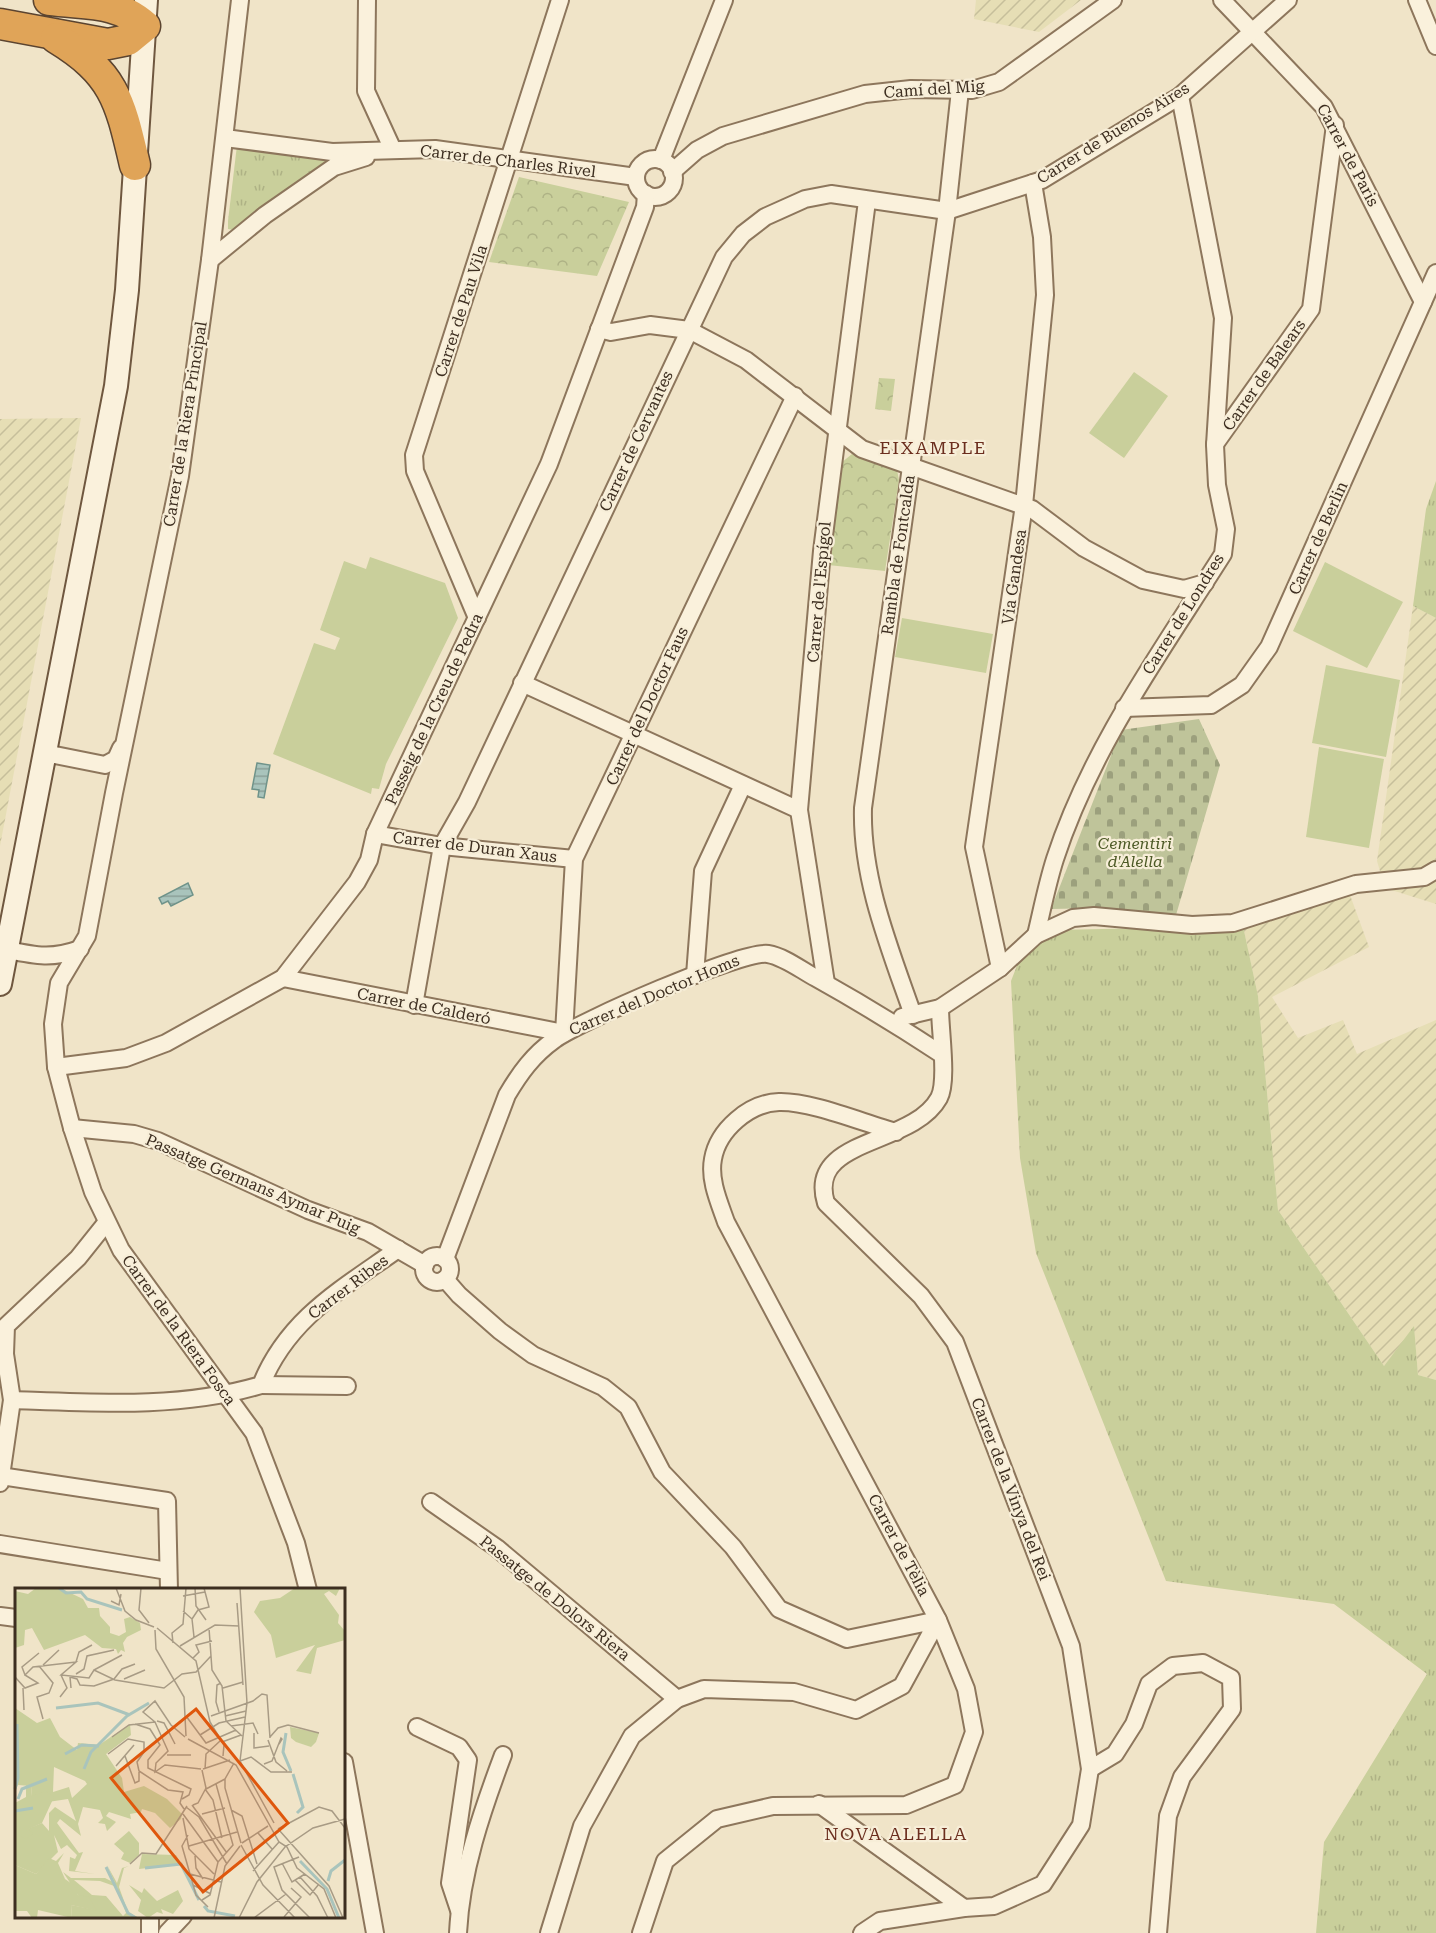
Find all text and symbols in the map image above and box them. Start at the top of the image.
street label: Camí del Mig [883,76,986,102]
street label: Carrer de Buenos Aires [1033,78,1193,188]
street label: Carrer de Paris [1313,100,1383,210]
street label: Carrer de Charles Rivel [419,141,597,181]
street label: Carrer de Pau Vila [431,242,491,380]
street label: Carrer de Balears [1219,315,1310,434]
street label: Carrer de la Riera Principal [159,320,211,528]
street label: Carrer de Cervantes [595,367,677,514]
district label: EIXAMPLE [879,437,987,458]
street label: Rambla de Fontcalda [877,473,919,636]
street label: Carrer de Berlin [1284,478,1352,598]
street label: Carrer de l'Espígol [803,521,835,663]
street label: Via Gandesa [998,528,1030,626]
street label: Carrer de Londres [1138,550,1228,678]
street label: Passeig de la Creu de Pedra [381,610,487,808]
street label: Carrer del Doctor Faus [602,623,692,788]
street label: Carrer de Duran Xaus [392,828,559,867]
park label: Cementiri d'Alella [1098,834,1172,871]
street label: Carrer del Doctor Homs [566,950,742,1040]
street label: Carrer de Calderó [355,984,493,1028]
street label: Passatge Germans Aymar Puig [143,1130,364,1238]
street label: Carrer Ribes [304,1250,392,1323]
street label: Carrer de la Riera Fosca [118,1251,240,1409]
street label: Carrer de la Vinya del Rei [967,1395,1055,1583]
street label: Carrer de Tèlia [864,1491,934,1599]
street label: Passatge de Dolors Riera [476,1531,634,1665]
inset map [15,1588,345,1918]
district label: NOVA ALELLA [824,1823,968,1844]

